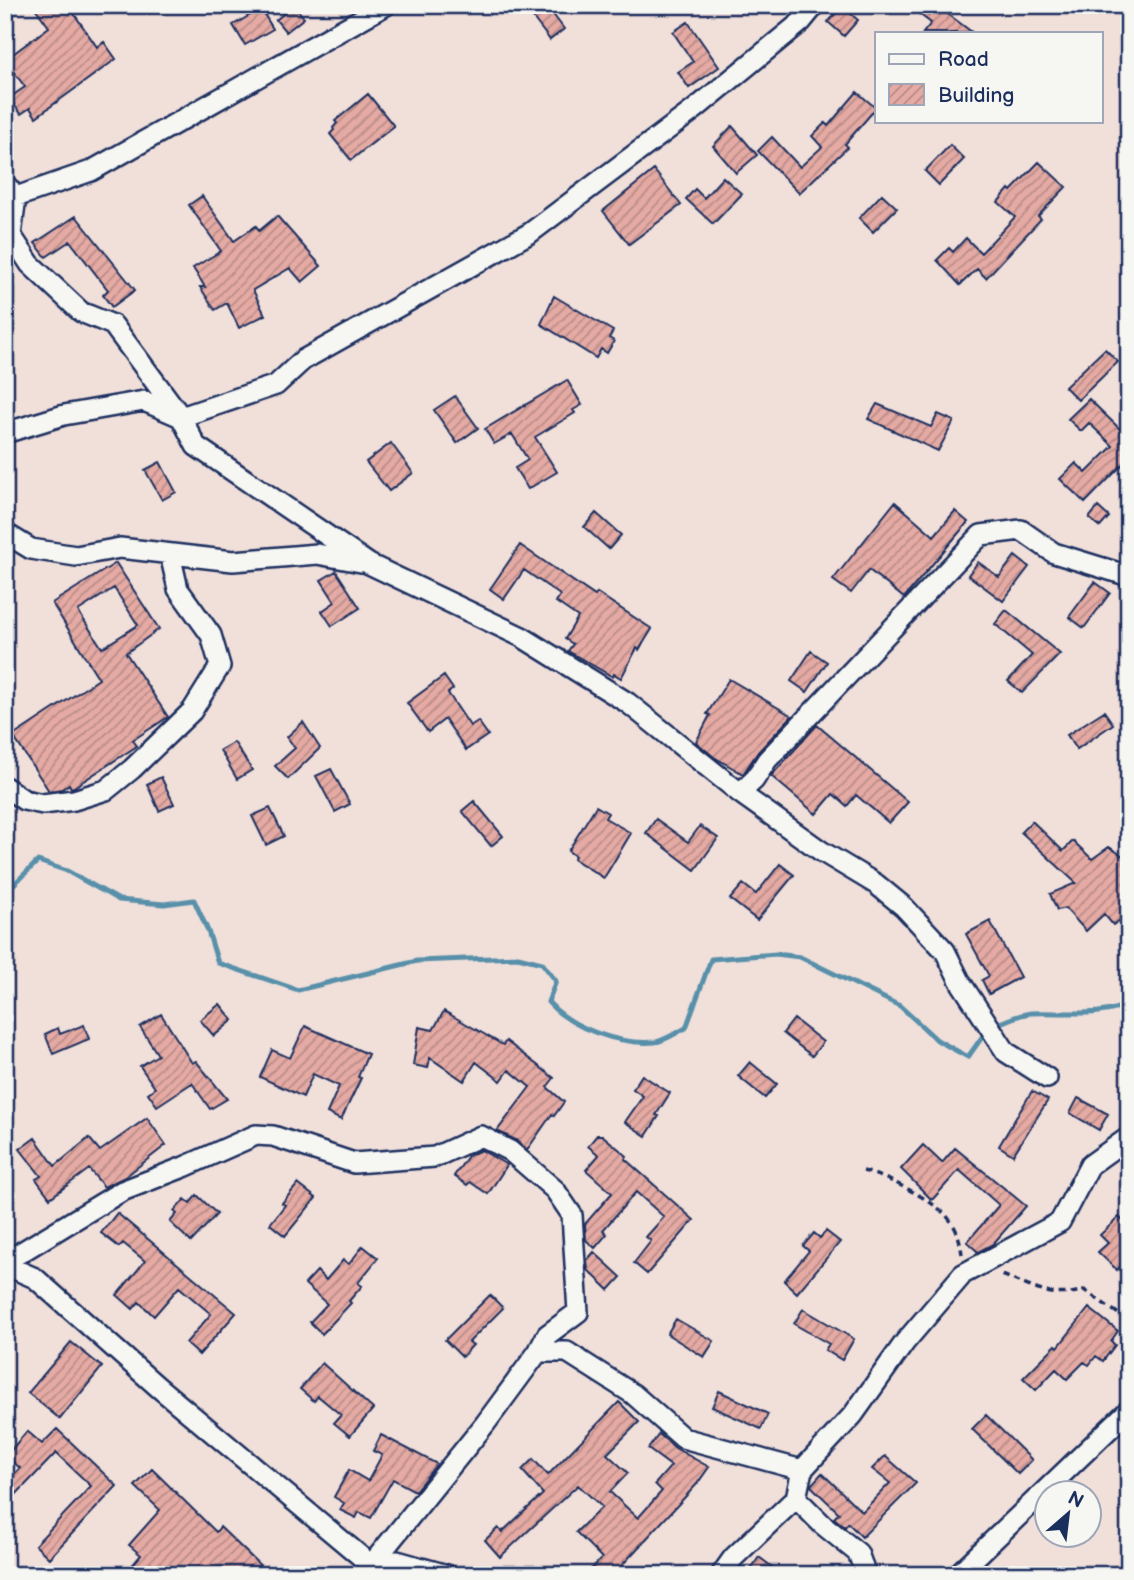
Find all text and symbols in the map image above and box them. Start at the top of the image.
legend [875,32,1102,122]
text: Road [938,47,989,72]
text: Building [938,83,1014,108]
north arrow [1032,1478,1102,1548]
text: N [1064,1487,1087,1514]

